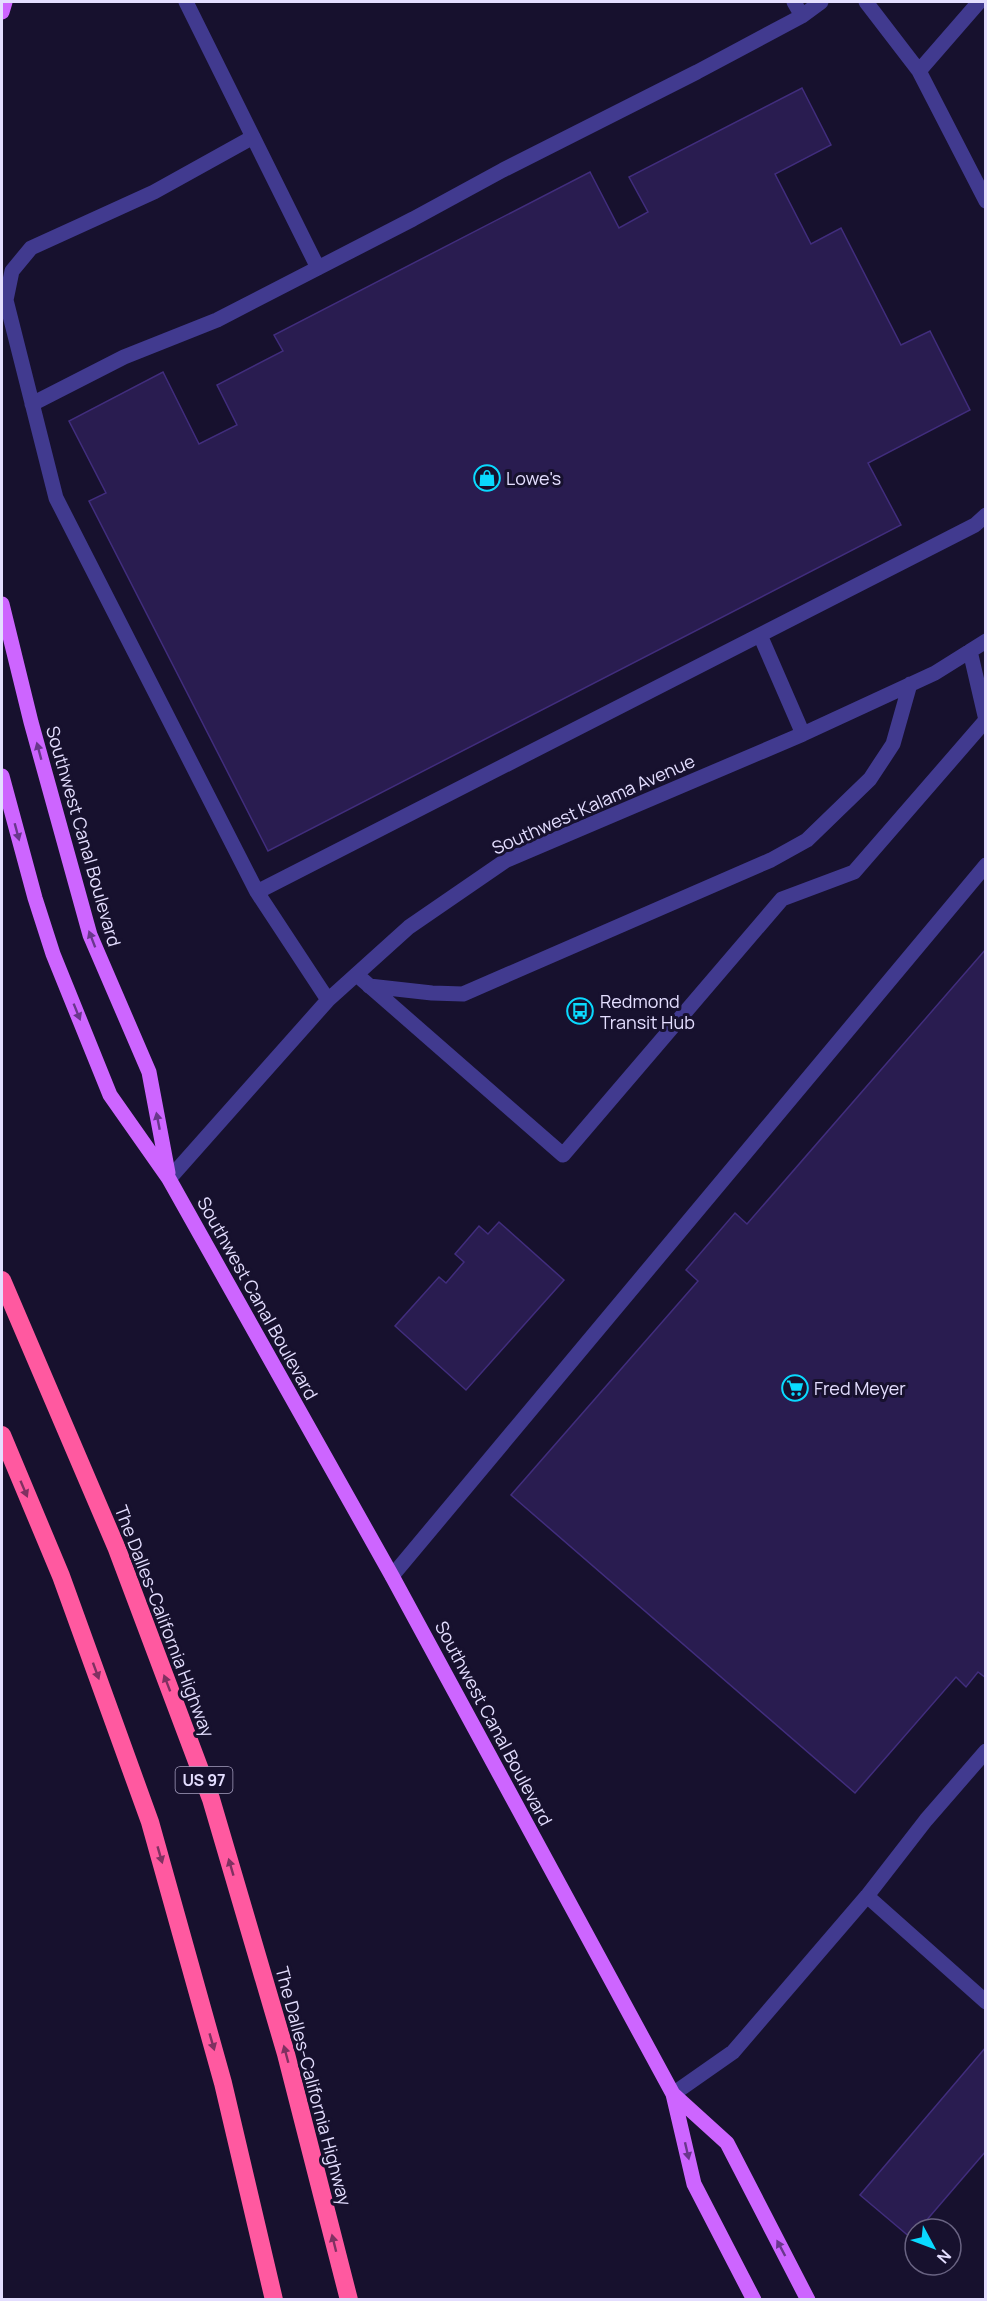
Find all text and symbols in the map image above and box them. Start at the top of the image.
shop icon: Lowe's [472,463,502,493]
place label: Lowe's [506,466,561,490]
street label: Southwest Canal Boulevard [41,723,127,949]
one-way arrow [34,742,43,760]
street label: Southwest Kalama Avenue [488,748,698,860]
one-way arrow [13,824,22,842]
one-way arrow [87,930,96,948]
place label: Redmond Transit Hub [600,989,695,1034]
bus stop icon: Redmond Transit Hub [565,996,595,1026]
one-way arrow [72,1003,82,1021]
one-way arrow [153,1112,162,1131]
street label: Southwest Canal Boulevard [192,1192,324,1404]
supermarket icon: Fred Meyer [780,1373,810,1403]
place label: Fred Meyer [814,1376,906,1400]
one-way arrow [20,1480,30,1498]
street label: The Dalles-California Highway [110,1502,221,1741]
street label: Southwest Canal Boulevard [430,1617,558,1829]
one-way arrow [91,1662,101,1680]
one-way arrow [162,1673,172,1691]
road number: US 97 [176,1767,232,1793]
one-way arrow [155,1846,165,1864]
one-way arrow [226,1858,235,1876]
street label: The Dalles-California Highway [270,1964,358,2209]
one-way arrow [208,2034,217,2052]
one-way arrow [281,2045,290,2063]
one-way arrow [682,2142,692,2160]
north arrow [903,2217,963,2277]
one-way arrow [329,2234,339,2252]
one-way arrow [776,2239,786,2256]
text: N [932,2245,956,2268]

